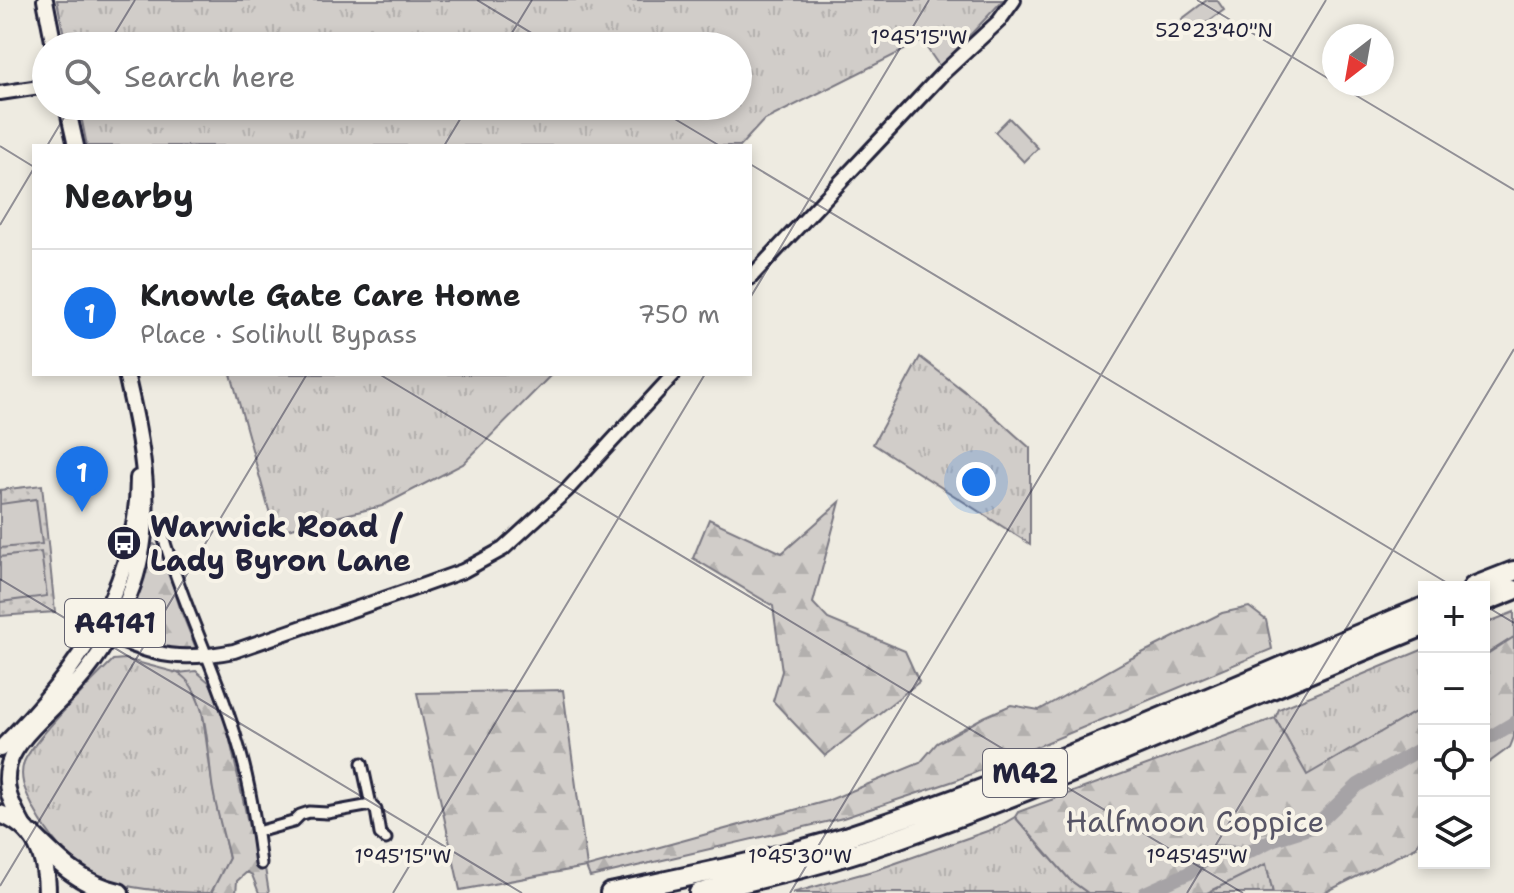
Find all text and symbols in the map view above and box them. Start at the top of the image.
text: 52°23'40"N [1155,17,1273,43]
text: 1°45'15"W [870,24,968,50]
north arrow [1322,24,1394,96]
search box [32,32,752,120]
icon: search [60,54,104,98]
text: Search here [124,56,295,97]
text: Nearby [64,173,194,219]
text: Knowle Gate Care Home [140,275,521,316]
text: 1 [84,296,96,331]
text: 750 m [638,296,720,331]
text: Place · Solihull Bypass [140,316,417,351]
pin: 1 [56,446,108,512]
your location [956,462,996,502]
place label: Warwick Road / Lady Byron Lane [150,506,411,581]
bus stop icon: Warwick Road / Lady Byron Lane [105,524,143,562]
map controls [1418,581,1490,869]
button: + [1418,581,1490,653]
road number: A4141 [65,599,165,647]
button: − [1418,653,1490,725]
button: locate [1418,725,1490,797]
road number: M42 [983,749,1067,797]
button: layers [1418,797,1490,869]
park label: Halfmoon Coppice [1066,801,1324,842]
text: 1°45'15"W [354,843,452,869]
text: 1°45'30"W [748,843,852,869]
text: 1°45'45"W [1146,843,1248,869]

